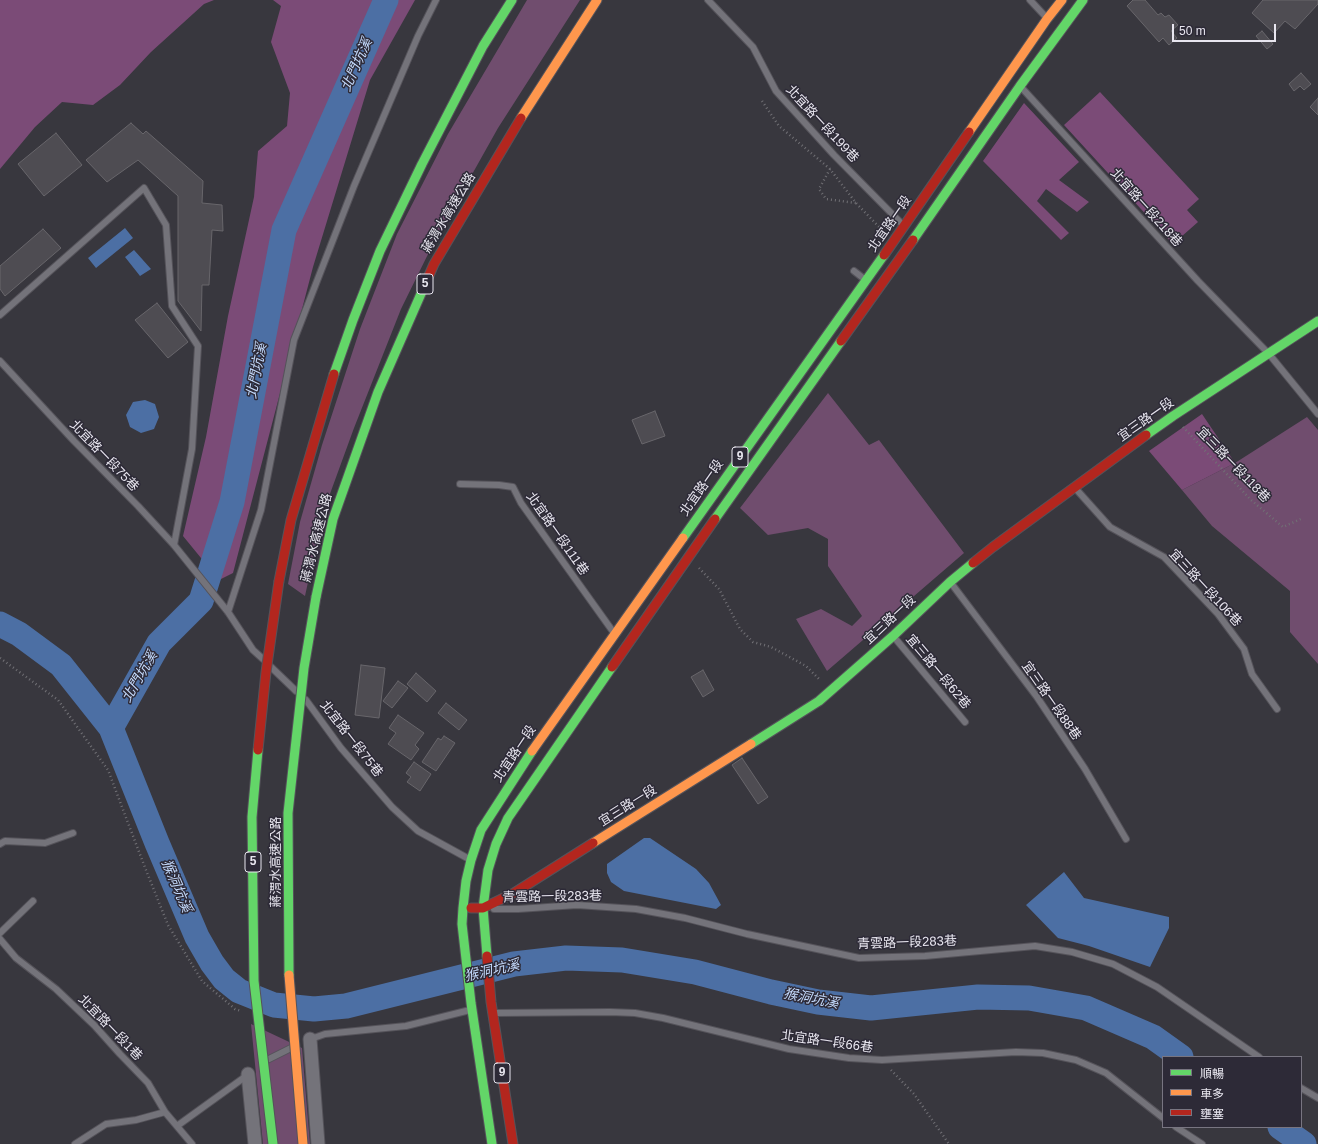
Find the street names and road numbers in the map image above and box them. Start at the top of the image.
street label: 北宜路一段199巷 [782,82,862,166]
street label: 北宜路一段218巷 [1107,166,1185,250]
street label: 蔣渭水高速公路 [419,170,479,256]
street label: 北宜路一段 [865,193,915,255]
road number: 5 [417,274,433,294]
street label: 宜三路一段 [1115,395,1177,445]
street label: 北宜路一段75巷 [66,417,142,495]
street label: 宜三路一段118巷 [1193,424,1273,506]
road number: 9 [732,447,748,467]
street label: 北宜路一段 [677,457,727,519]
street label: 北宜路一段111巷 [523,489,591,579]
street label: 蔣渭水高速公路 [298,492,336,584]
street label: 宜三路一段106巷 [1165,546,1245,630]
street label: 宜三路一段 [861,592,919,648]
street label: 宜三路一段62巷 [902,632,974,712]
street label: 宜三路一段88巷 [1018,659,1084,743]
street label: 北宜路一段75巷 [316,698,386,780]
street label: 北宜路一段 [490,723,540,785]
street label: 宜三路一段 [596,782,660,830]
street label: 蔣渭水高速公路 [268,817,284,907]
road number: 5 [245,852,261,872]
street label: 青雲路一段283巷 [502,888,602,906]
street label: 青雲路一段283巷 [857,933,957,953]
street label: 北宜路一段1巷 [75,992,145,1064]
street label: 北宜路一段66巷 [780,1028,874,1056]
road number: 9 [494,1063,510,1083]

